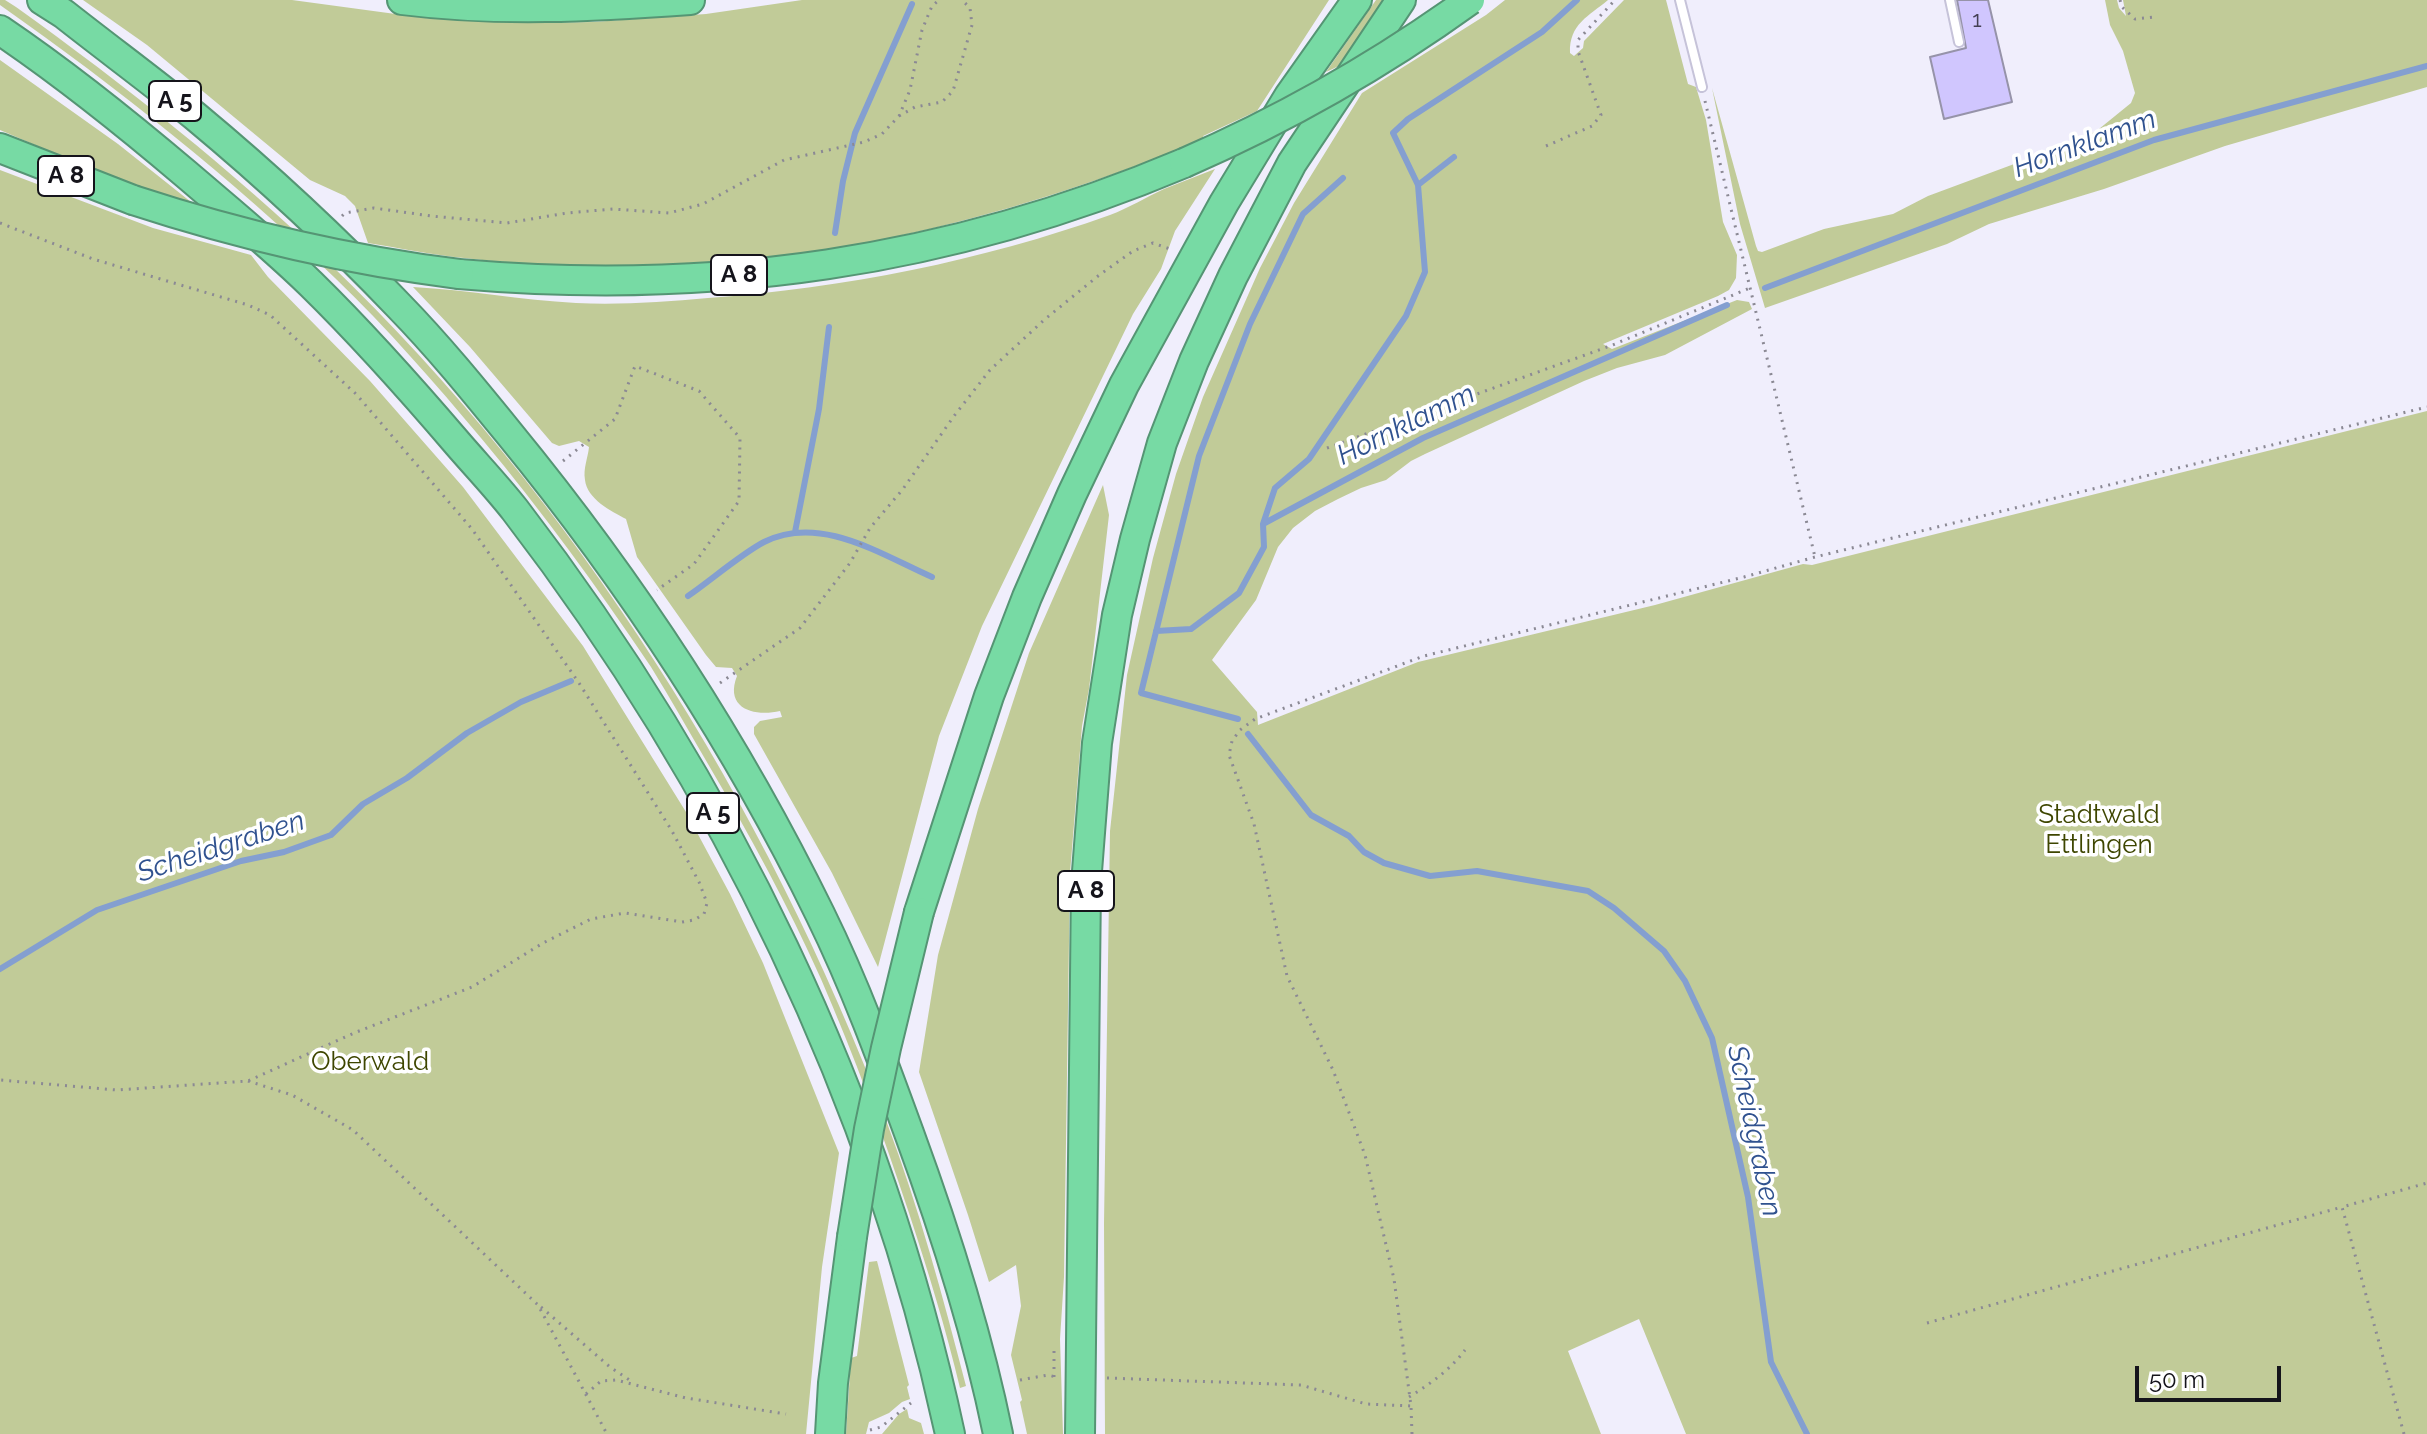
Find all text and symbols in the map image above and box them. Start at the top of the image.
house number: 1 [1972,7,1982,33]
road number: A 5 [149,81,201,121]
water label: Hornklamm [2009,103,2161,185]
road number: A 8 [38,156,94,196]
road number: A 8 [711,255,767,295]
water label: Hornklamm [1332,377,1480,473]
road number: A 5 [687,793,739,833]
park label: Stadtwald Ettlingen [2038,799,2160,860]
water label: Scheidgraben [133,804,309,890]
road number: A 8 [1058,871,1114,911]
water label: Scheidgraben [1719,1042,1789,1220]
park label: Oberwald [311,1046,429,1078]
scale bar [2139,1350,2285,1400]
text: 50 m [2149,1365,2205,1394]

